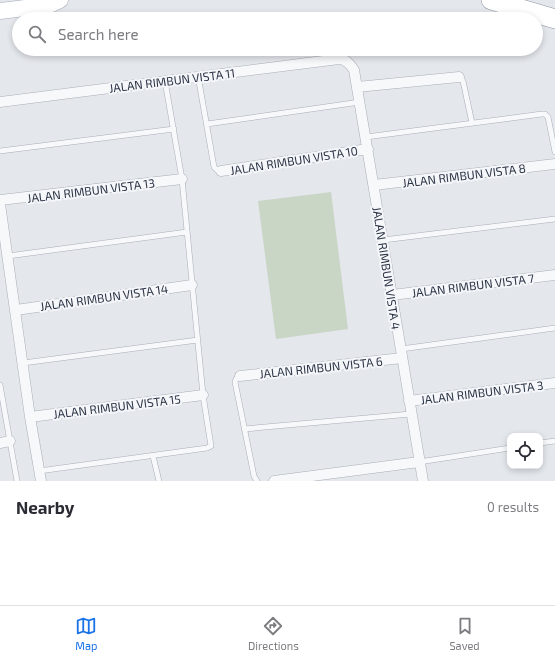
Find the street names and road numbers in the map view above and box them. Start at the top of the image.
street label: JALAN RIMBUN VISTA 11 [108,65,236,95]
street label: JALAN RIMBUN VISTA 10 [229,143,359,177]
street label: JALAN RIMBUN VISTA 8 [401,160,527,190]
street label: JALAN RIMBUN VISTA 13 [26,175,156,205]
street label: JALAN RIMBUN VISTA 4 [370,205,404,331]
street label: JALAN RIMBUN VISTA 7 [411,271,535,299]
street label: JALAN RIMBUN VISTA 14 [39,281,169,313]
street label: JALAN RIMBUN VISTA 6 [259,354,383,380]
street label: JALAN RIMBUN VISTA 3 [420,378,544,406]
street label: JALAN RIMBUN VISTA 15 [53,391,181,421]

